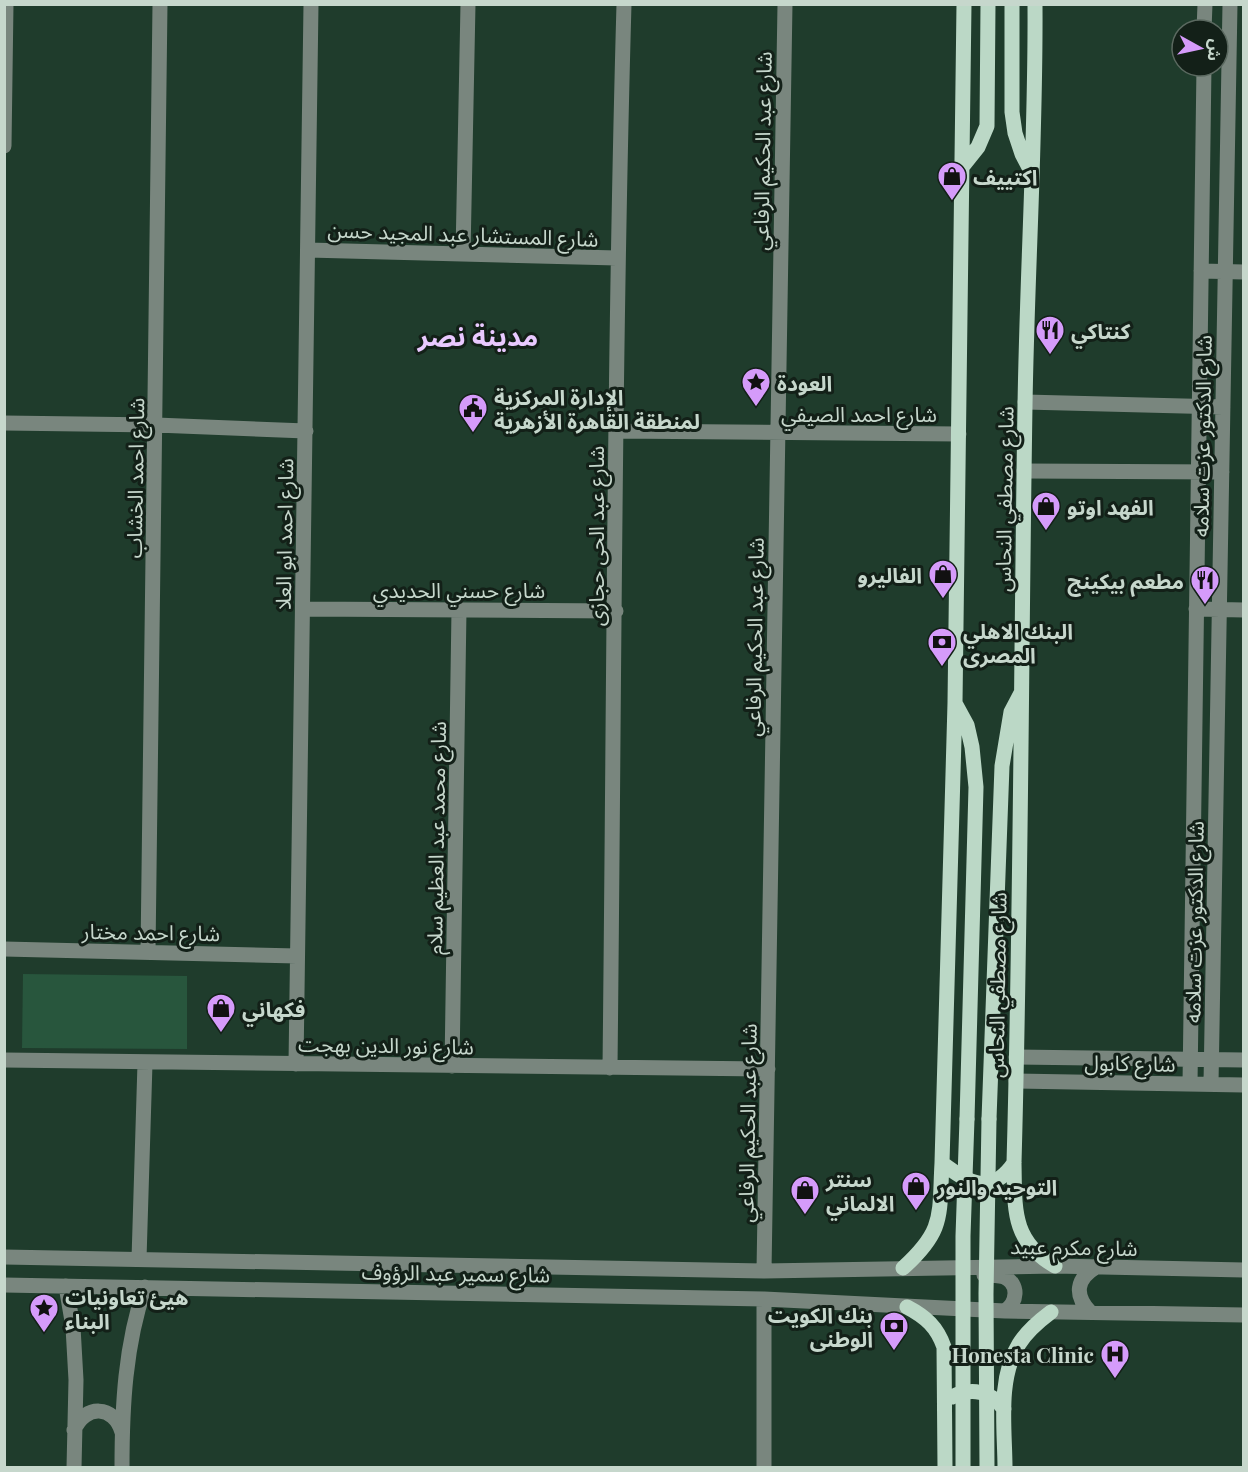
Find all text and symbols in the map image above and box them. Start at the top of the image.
north arrow [1170,18,1230,78]
text: ش [1203,38,1227,63]
street label: شارع عبد الحكيم الرفاعي [745,51,781,251]
shop icon: اكتييف [936,160,968,202]
place label: اكتييف [973,162,1037,190]
street label: شارع المستشار عبد المجيد حسن [327,214,599,255]
restaurant icon: كنتاكي [1034,314,1066,356]
place label: كنتاكي [1071,316,1131,349]
district label: مدينة نصر [417,317,538,353]
street label: شارع الدكتور عزت سلامه [1185,335,1220,537]
place icon: العودة [740,366,772,408]
place label: العودة [777,368,832,396]
place label: الإدارة المركزية لمنطقة القاهرة الأزهرية [494,382,700,434]
public building icon: الإدارة المركزية لمنطقة القاهرة الأزهرية [457,392,489,434]
street label: شارع احمد الخشاب [119,397,152,559]
street label: شارع احمد الصيفي [781,399,937,431]
street label: شارع مصطفي النحاس [987,406,1022,592]
street label: شارع عبد الحى حجازى [581,446,612,626]
street label: شارع احمد ابو العلا [268,458,301,610]
shop icon: الفهد اوتو [1030,490,1062,532]
place label: الفهد اوتو [1067,492,1154,520]
street label: شارع عبد الحكيم الرفاعي [737,537,773,737]
shop icon: الفاليرو [927,558,959,600]
place label: الفاليرو [858,560,922,588]
restaurant icon: مطعم بيكينج [1189,564,1221,606]
place label: مطعم بيكينج [1067,566,1184,597]
street label: شارع حسني الحديدي [373,575,545,607]
place label: البنك الاهلي المصرى [963,616,1073,668]
bank icon: البنك الاهلي المصرى [926,626,958,668]
street label: شارع محمد عبد العظيم سلام [419,721,455,955]
street label: شارع الدكتور عزت سلامه [1177,821,1212,1023]
street label: شارع مصطفي النحاس [980,892,1015,1078]
street label: شارع احمد مختار [81,916,220,949]
shop icon: فكهاني [205,992,237,1034]
place label: فكهاني [242,994,305,1027]
street label: شارع عبد الحكيم الرفاعي [730,1023,766,1223]
street label: شارع نور الدين بهجت [298,1028,474,1063]
street label: شارع كابول [1084,1047,1176,1080]
place label: سنتر الالماني [825,1164,894,1221]
shop icon: التوحيد والنور [900,1170,932,1212]
place label: التوحيد والنور [936,1172,1057,1200]
shop icon: سنتر الالماني [789,1174,821,1216]
street label: شارع مكرم عبيد [1010,1231,1138,1265]
street label: شارع سمير عبد الرؤوف [361,1256,550,1291]
place label: هيئ تعاونيات البناء [65,1282,188,1334]
place icon: هيئ تعاونيات البناء [28,1292,60,1334]
place label: بنك الكويت الوطنى [768,1300,873,1352]
bank icon: بنك الكويت الوطنى [878,1310,910,1352]
hospital icon: Honesta Clinic [1099,1338,1131,1380]
place label: Honesta Clinic [952,1340,1094,1368]

